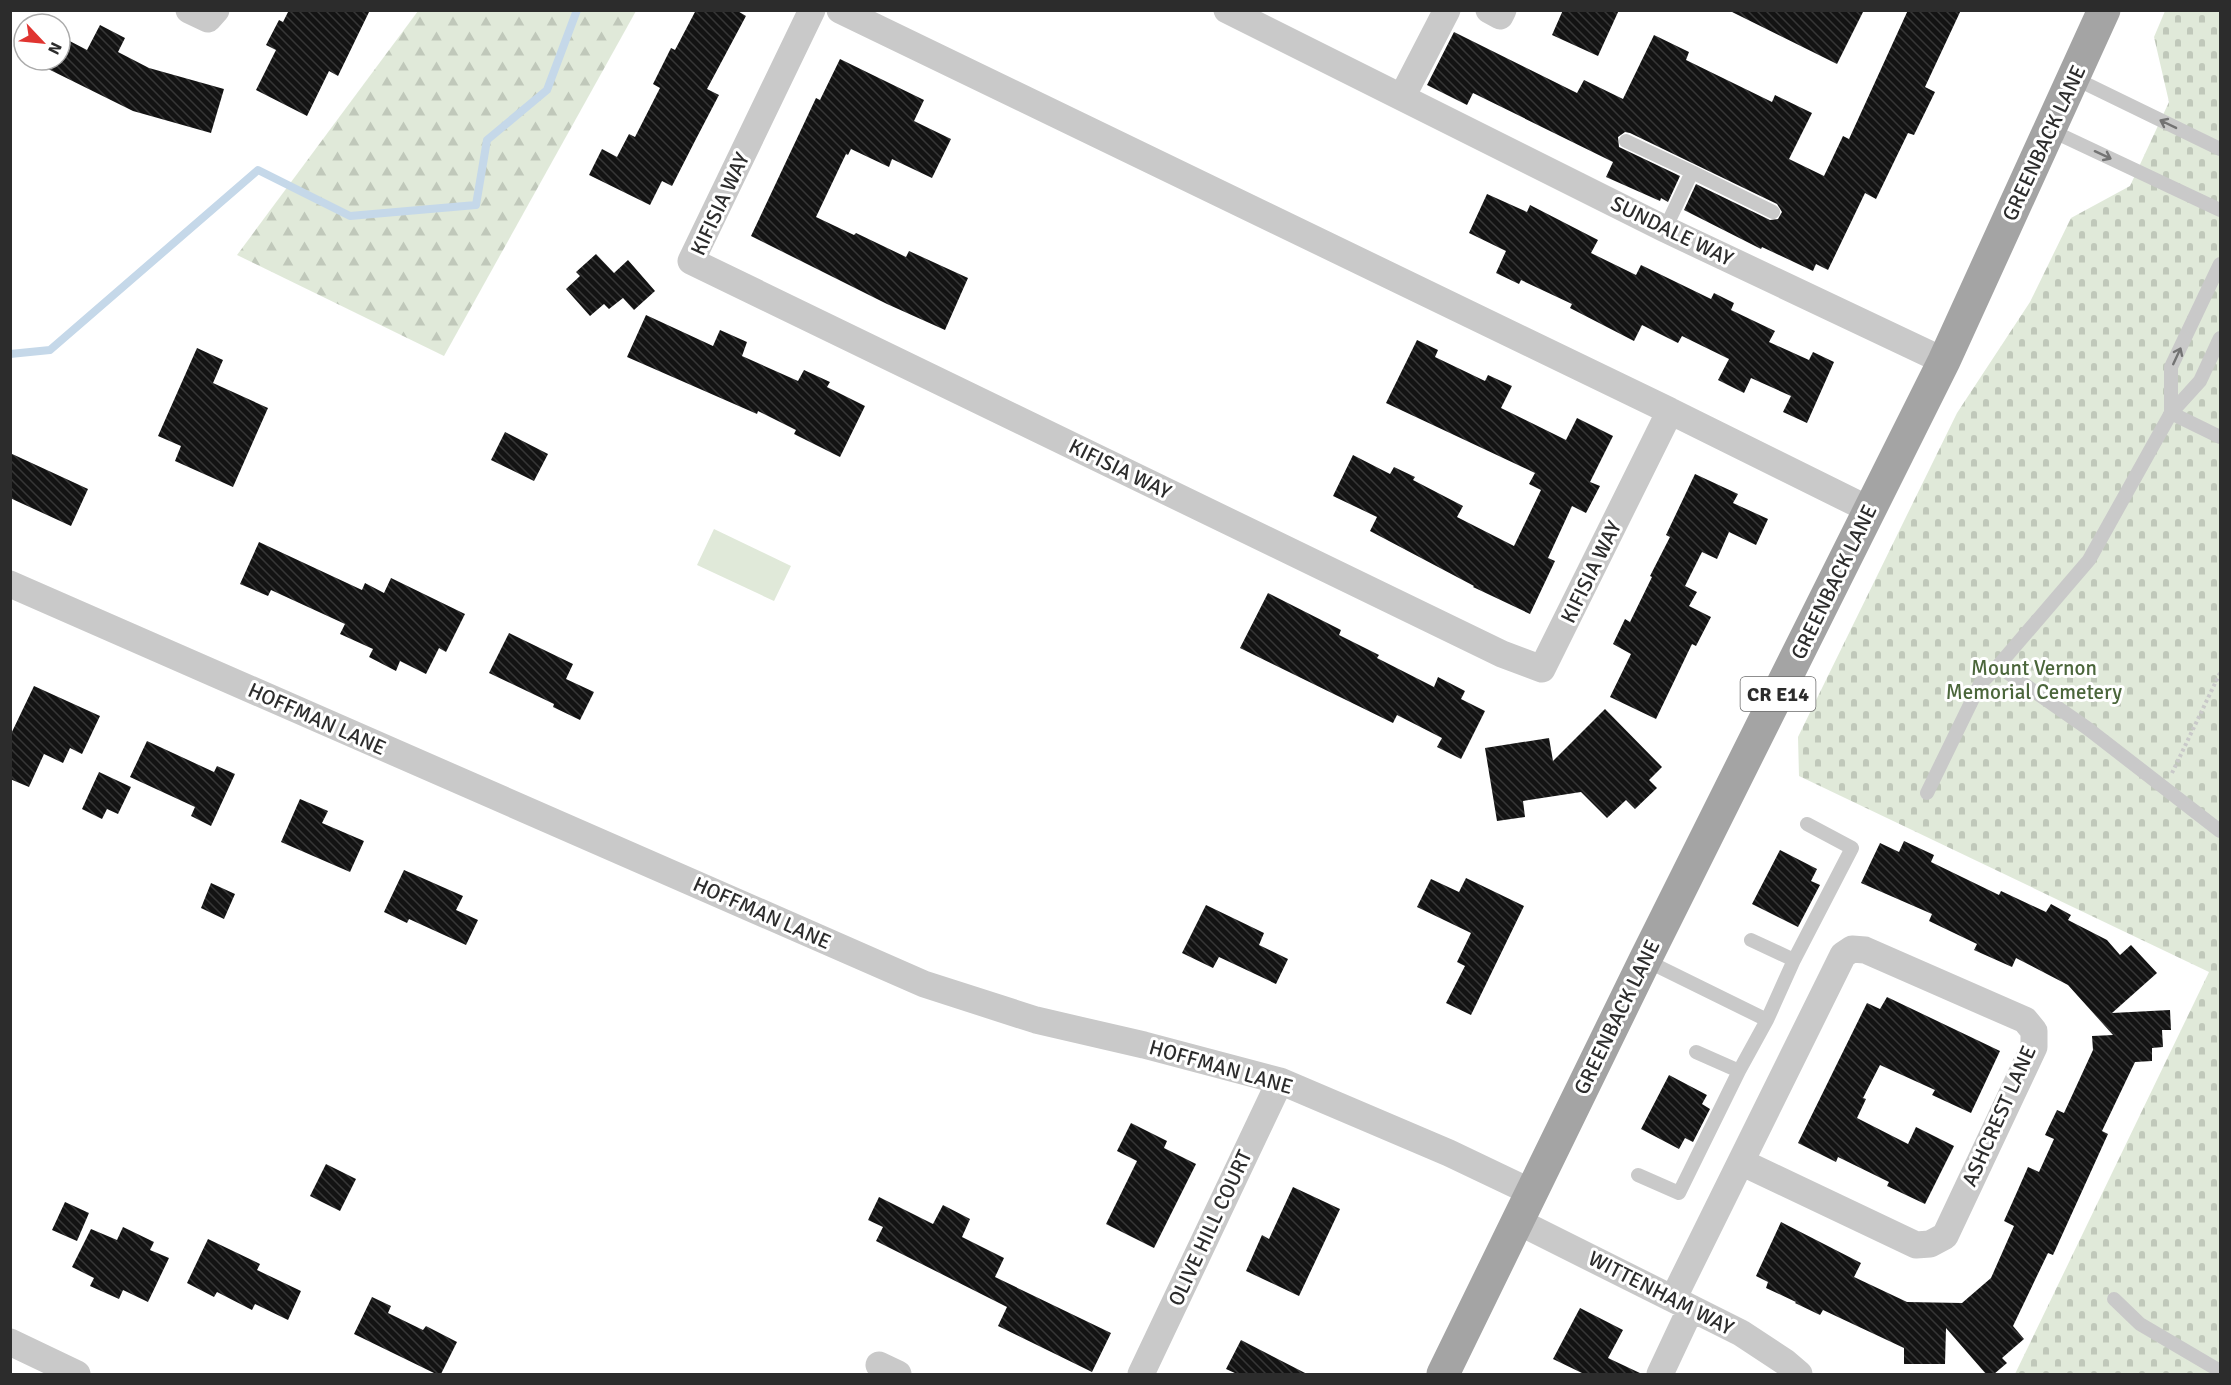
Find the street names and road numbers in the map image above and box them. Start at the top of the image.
street label: GREENBACK LANE [1997,61,2091,225]
street label: KIFISIA WAY [685,148,755,260]
street label: SUNDALE WAY [1607,190,1738,272]
street label: KIFISIA WAY [1065,433,1176,505]
street label: GREENBACK LANE [1785,500,1883,664]
street label: KIFISIA WAY [1555,516,1627,627]
street label: HOFFMAN LANE [244,677,390,761]
road number: CR E14 [1740,677,1816,711]
street label: HOFFMAN LANE [689,871,835,955]
street label: GREENBACK LANE [1568,935,1666,1099]
street label: HOFFMAN LANE [1146,1034,1296,1100]
street label: ASHCREST LANE [1956,1041,2042,1191]
street label: OLIVE HILL COURT [1163,1145,1258,1310]
street label: WITTENHAM WAY [1584,1245,1738,1341]

